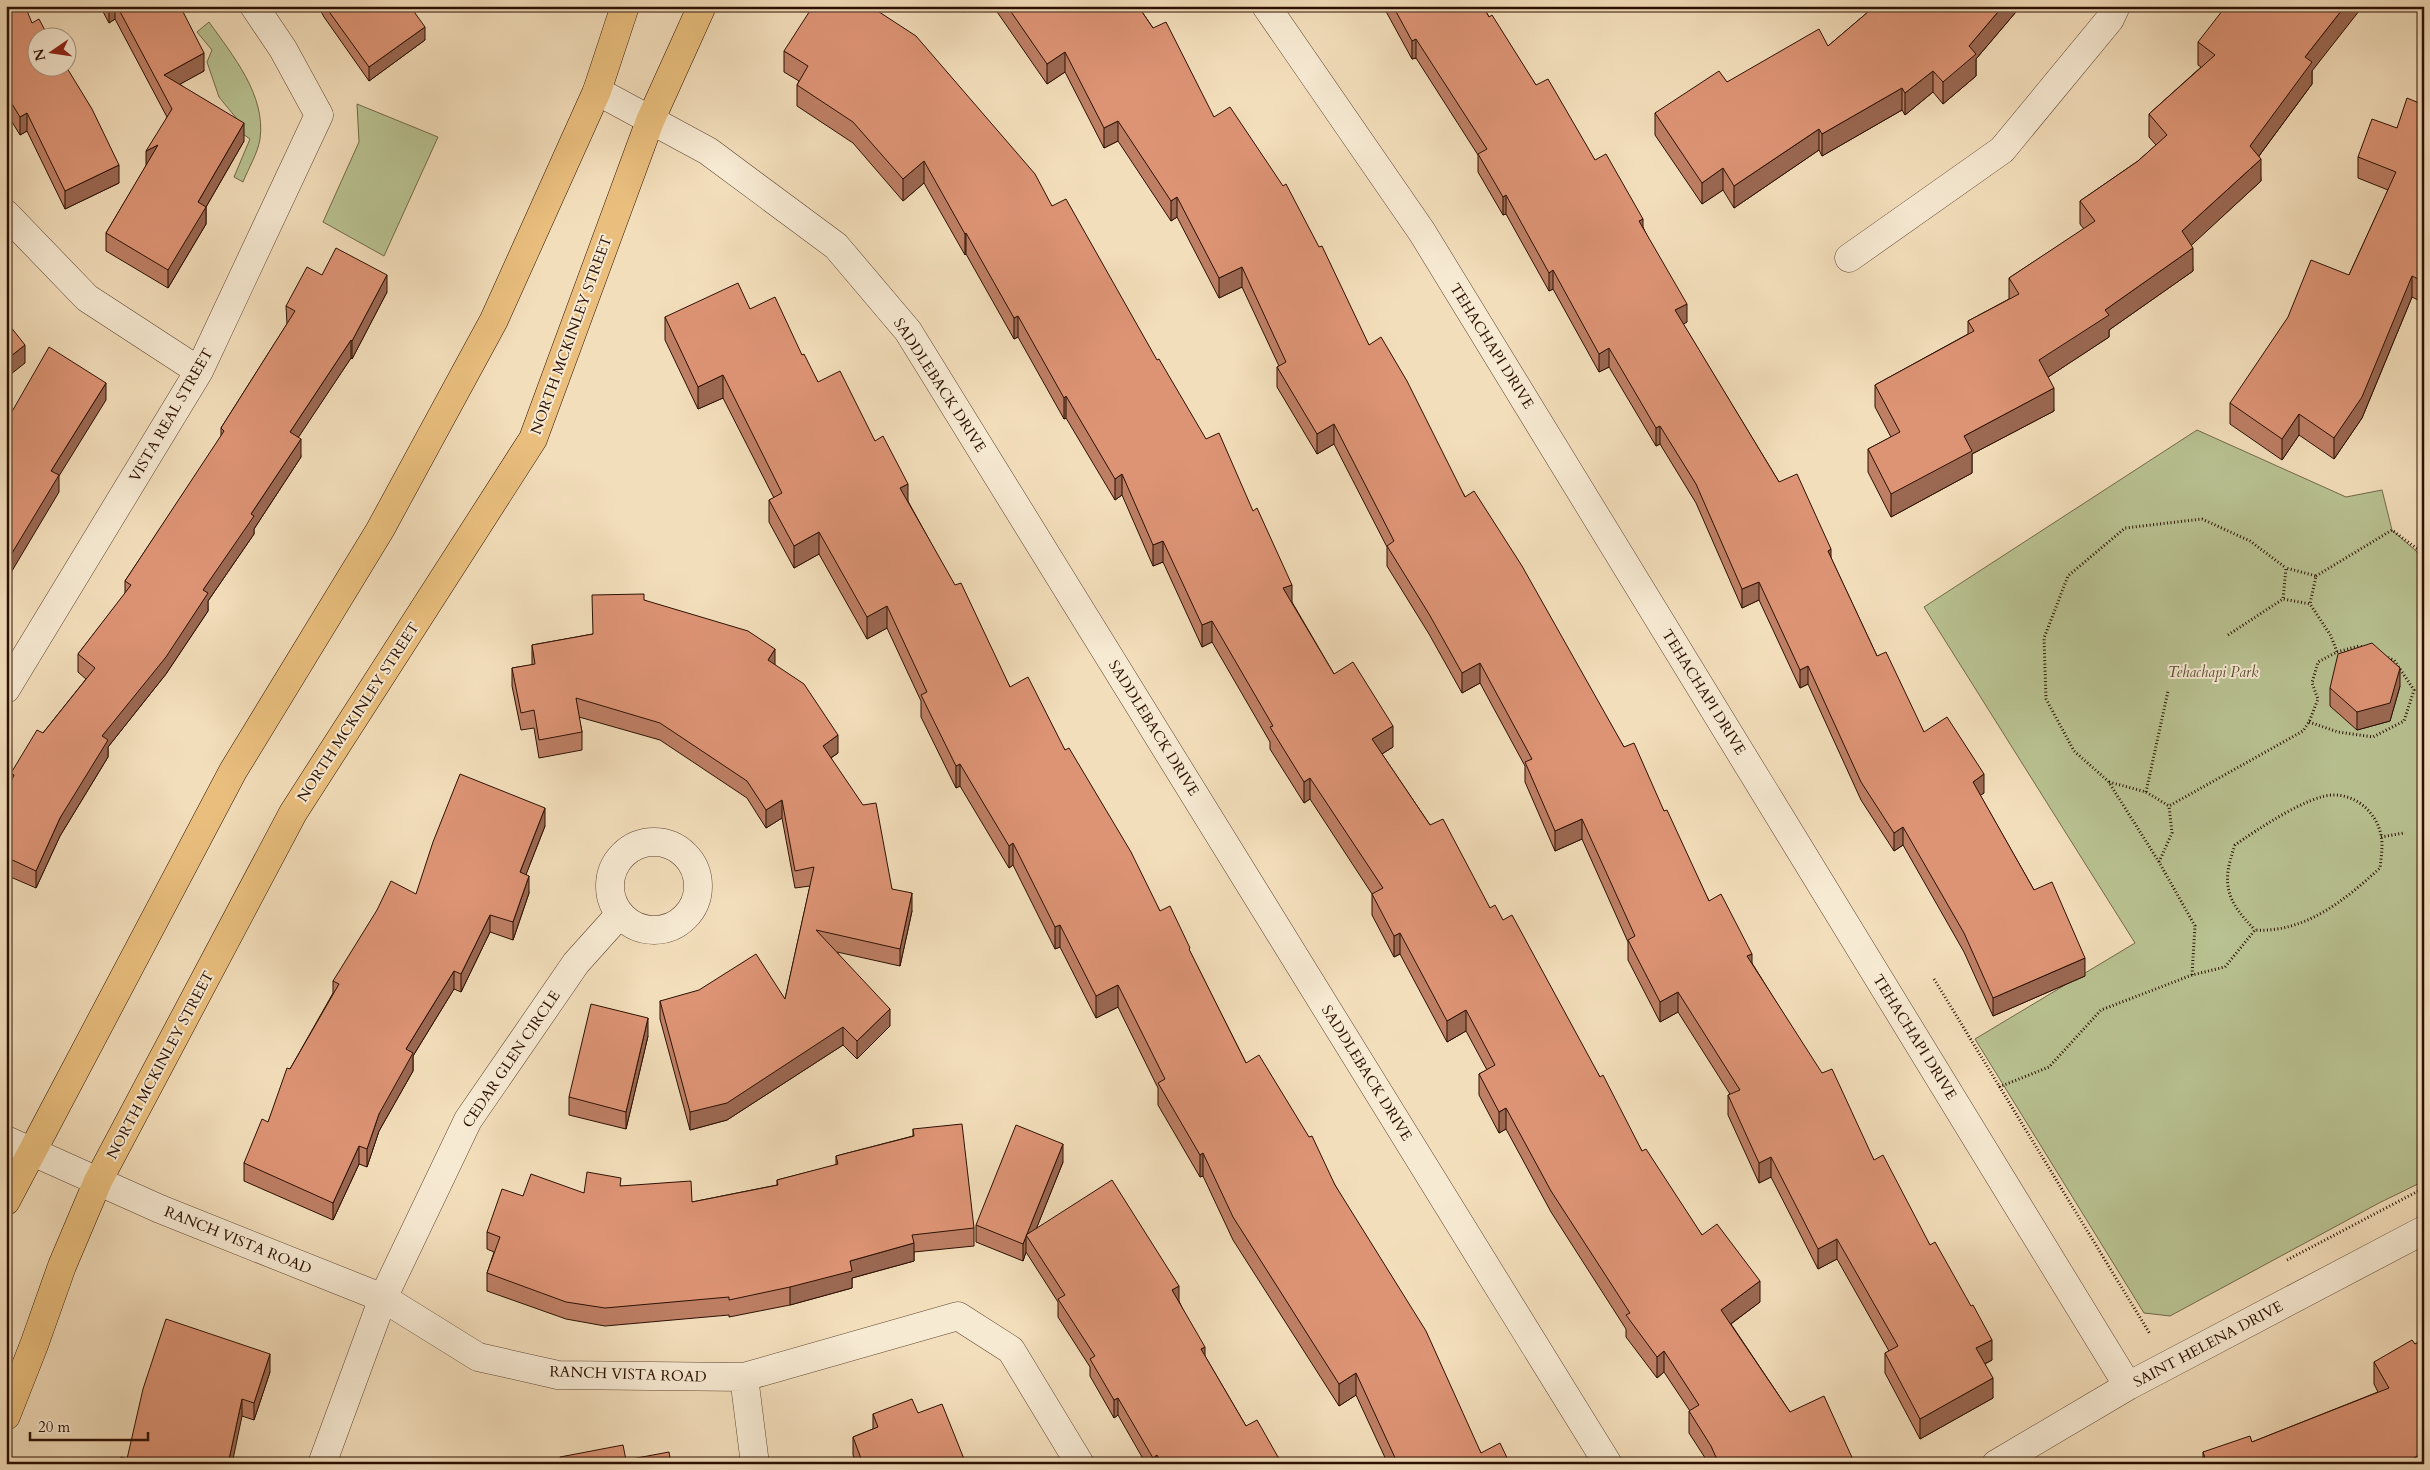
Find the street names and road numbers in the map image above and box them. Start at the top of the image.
street label: NORTH MCKINLEY STREET [526,233,616,437]
street label: TEHACHAPI DRIVE [1445,280,1539,412]
street label: SADDLEBACK DRIVE [889,314,991,456]
street label: VISTA REAL STREET [125,345,217,485]
street label: NORTH MCKINLEY STREET [292,618,424,806]
street label: TEHACHAPI DRIVE [1657,626,1751,758]
street label: SADDLEBACK DRIVE [1104,656,1204,800]
street label: NORTH MCKINLEY STREET [102,967,218,1163]
street label: TEHACHAPI DRIVE [1868,971,1962,1103]
street label: CEDAR GLEN CIRCLE [457,986,565,1132]
street label: SADDLEBACK DRIVE [1317,1001,1417,1145]
street label: RANCH VISTA ROAD [161,1201,315,1279]
street label: SAINT HELENA DRIVE [2130,1296,2286,1392]
street label: RANCH VISTA ROAD [549,1361,707,1387]

